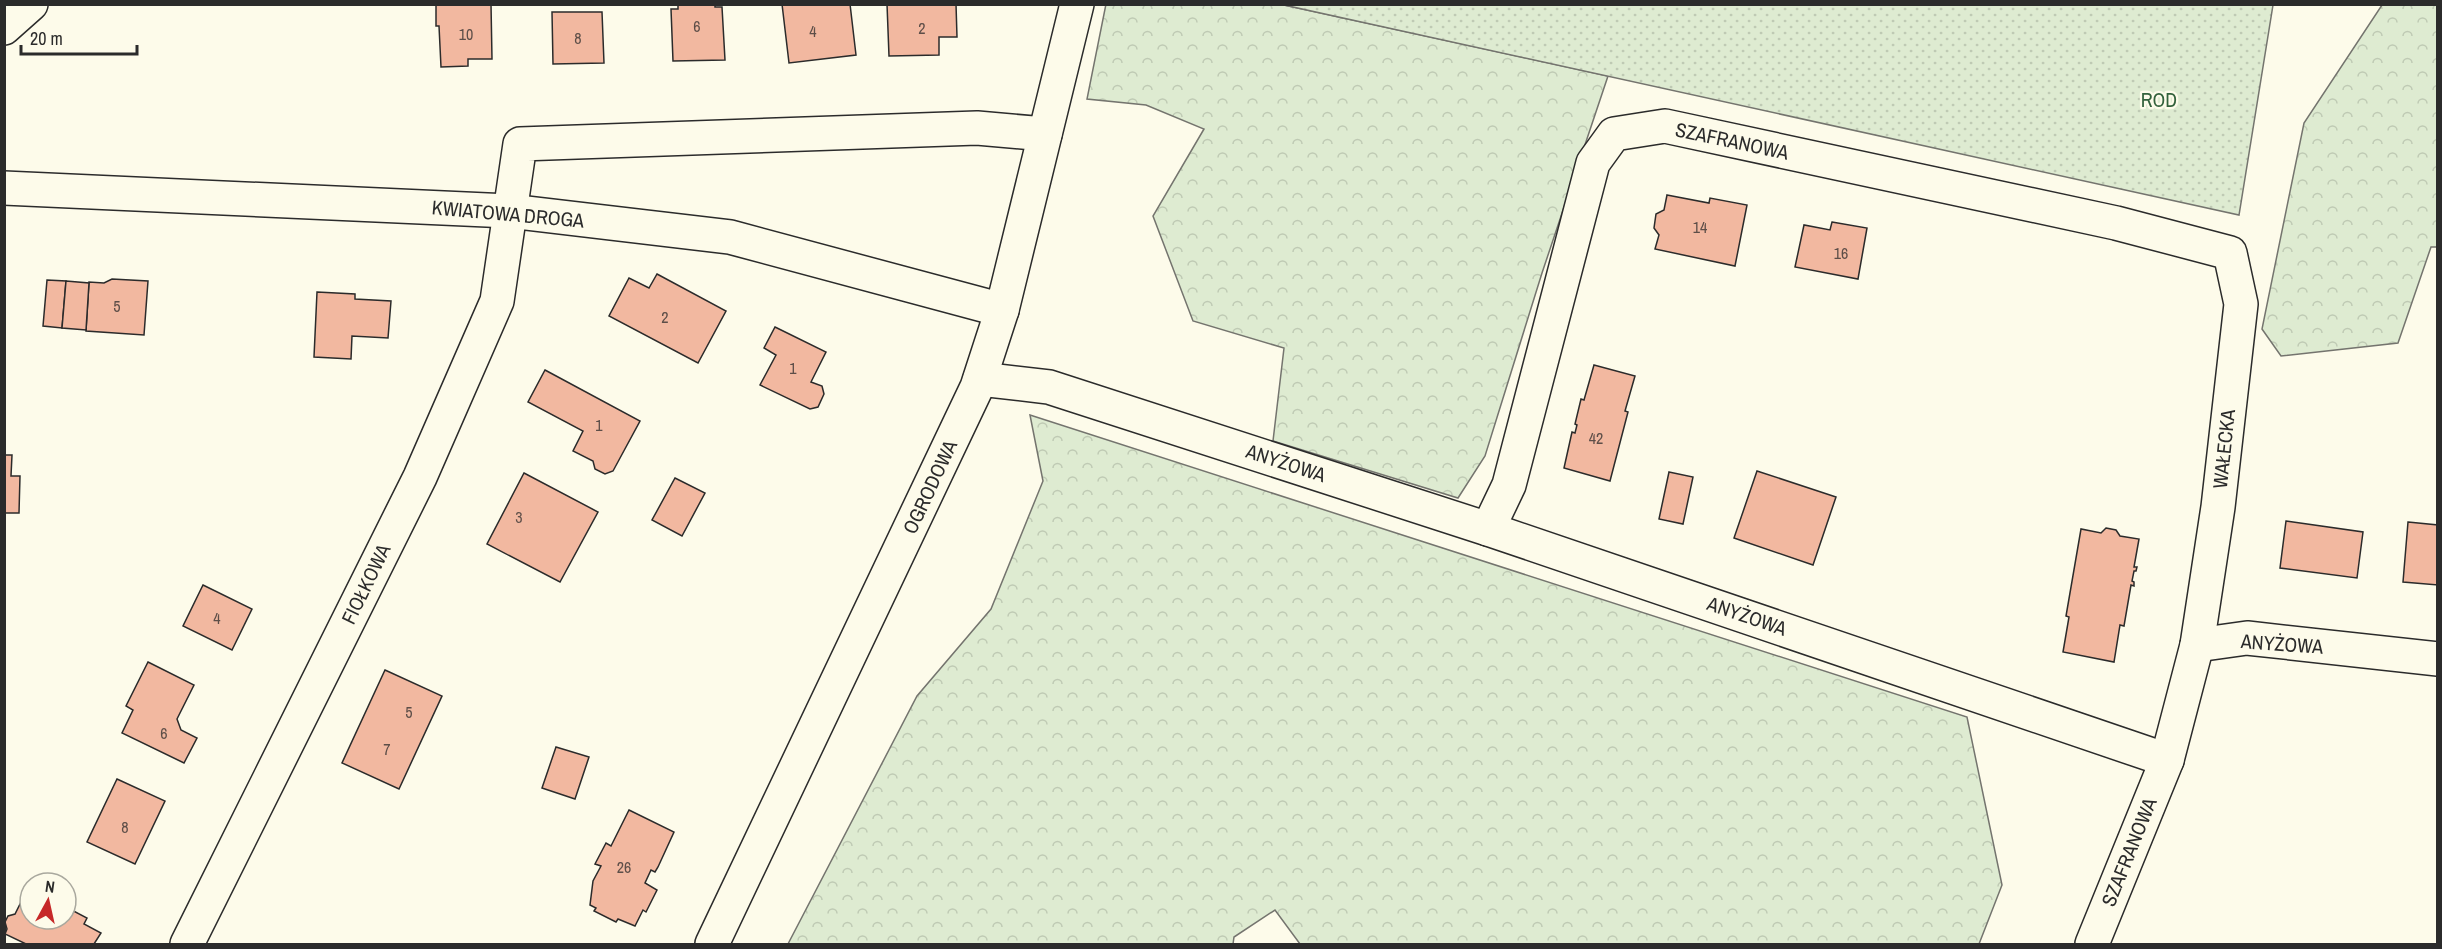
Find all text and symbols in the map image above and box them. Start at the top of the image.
house number: 6 [693,15,701,37]
house number: 2 [918,17,926,39]
scale bar [21,18,136,56]
house number: 4 [809,20,817,42]
house number: 10 [459,23,473,45]
text: 20 m [30,26,63,51]
house number: 8 [574,27,582,49]
park label: ROD [2141,86,2177,113]
street label: SZAFRANOWA [1673,115,1791,166]
street label: KWIATOWA DROGA [431,193,585,234]
house number: 14 [1693,216,1707,238]
house number: 16 [1834,242,1848,264]
house number: 5 [113,295,121,317]
house number: 2 [661,306,669,328]
house number: 1 [789,357,797,379]
street label: WAŁECKA [2206,408,2241,490]
house number: 1 [595,414,603,436]
house number: 42 [1589,427,1603,449]
street label: OGRODOWA [896,435,963,538]
street label: ANYŻOWA [1242,437,1330,488]
house number: 3 [515,506,523,528]
street label: FIOŁKOWA [335,539,397,628]
street label: ANYŻOWA [1703,589,1791,642]
house number: 4 [213,607,221,629]
street label: ANYŻOWA [2239,627,2324,660]
house number: 5 [405,701,413,723]
house number: 6 [160,722,168,744]
house number: 7 [383,738,391,760]
street label: SZAFRANOWA [2094,793,2163,910]
house number: 8 [121,816,129,838]
house number: 26 [617,856,631,878]
north arrow [18,871,78,931]
text: N [44,875,56,898]

